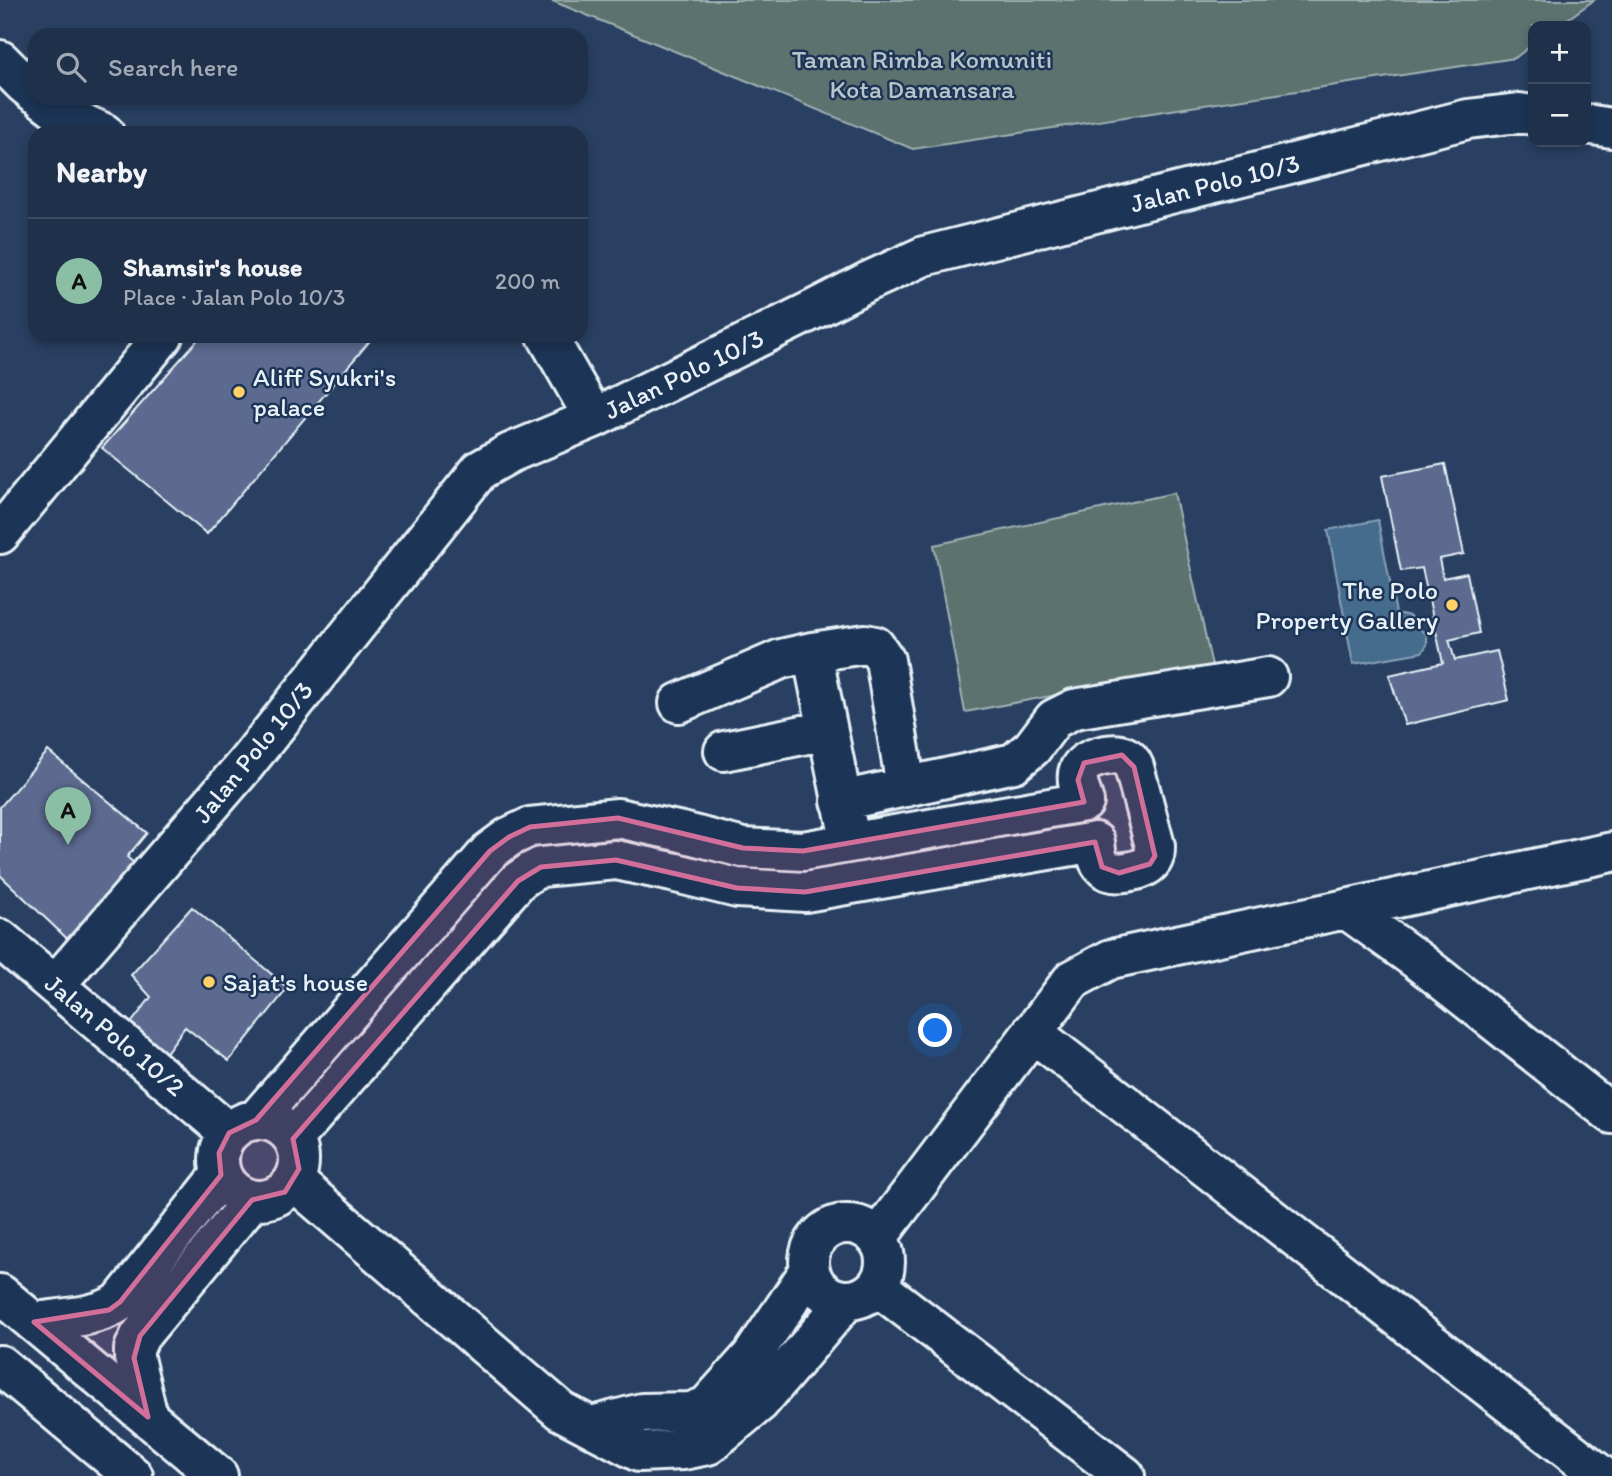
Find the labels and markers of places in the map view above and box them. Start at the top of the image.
place label: Aliff Syukri's palace [253,361,396,423]
marker: Aliff Syukri's palace [231,384,247,400]
place label: The Polo Property Gallery [1256,574,1438,636]
marker: The Polo Property Gallery [1444,597,1460,613]
pin: A [45,787,91,845]
place label: Sajat's house [223,966,368,998]
marker: Sajat's house [201,974,217,990]

